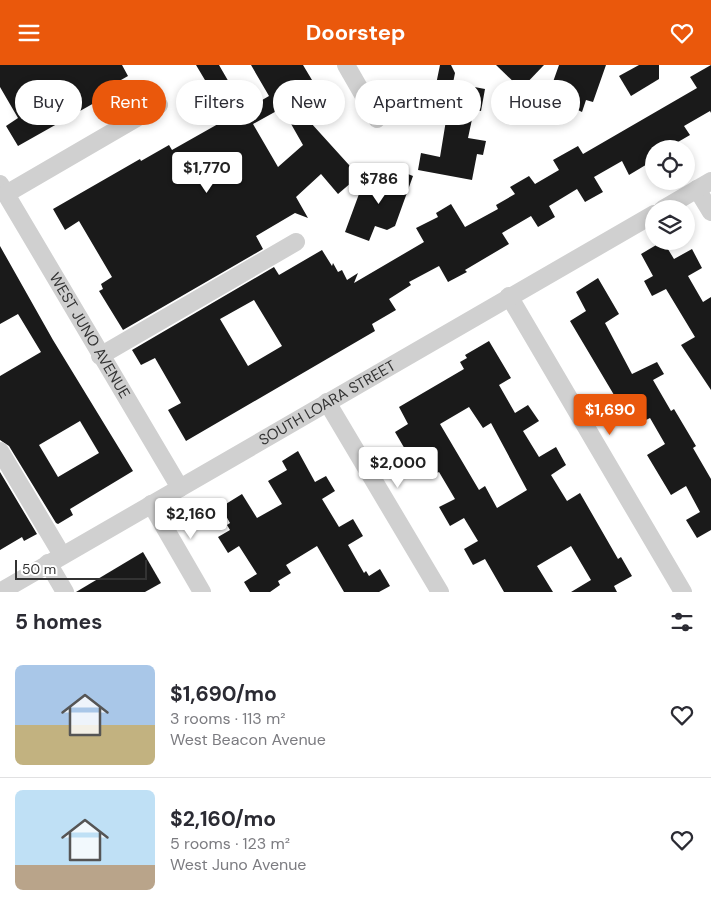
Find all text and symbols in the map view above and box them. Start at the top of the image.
text: Doorstep [306,18,405,47]
icon: menu [15,19,43,47]
icon: heart [668,19,696,47]
chip: Buy [15,80,82,125]
chip: Rent [92,80,166,125]
chip: Filters [176,80,263,125]
chip: New [273,80,345,125]
chip: Apartment [355,80,481,125]
chip: House [491,80,580,125]
map controls [645,140,695,250]
button: locate [645,140,695,190]
pin: $1,770 [166,151,248,194]
text: $1,770 [183,157,231,178]
pin: $786 [349,163,409,205]
text: $786 [360,168,398,189]
button: layers [645,200,695,250]
street label: WEST JUNO AVENUE [45,269,135,402]
street label: SOUTH LOARA STREET [255,355,399,450]
pin: $1,690 [569,393,651,436]
text: $1,690 [585,399,635,420]
pin: $2,000 [357,447,439,489]
text: $2,000 [370,452,426,473]
pin: $2,160 [150,497,232,540]
text: $2,160 [166,503,216,524]
scale bar [15,557,148,580]
text: 50 m [22,560,56,578]
text: 5 homes [15,608,102,636]
icon: filters [668,608,696,636]
text: $1,690/mo [170,680,277,708]
icon: home [55,685,115,745]
icon: heart [668,701,696,729]
text: 3 rooms · 113 m² [170,708,286,729]
text: West Beacon Avenue [170,729,326,750]
text: $2,160/mo [170,805,276,833]
icon: home [55,810,115,870]
icon: heart [668,826,696,854]
text: 5 rooms · 123 m² [170,833,290,854]
text: West Juno Avenue [170,854,306,875]

